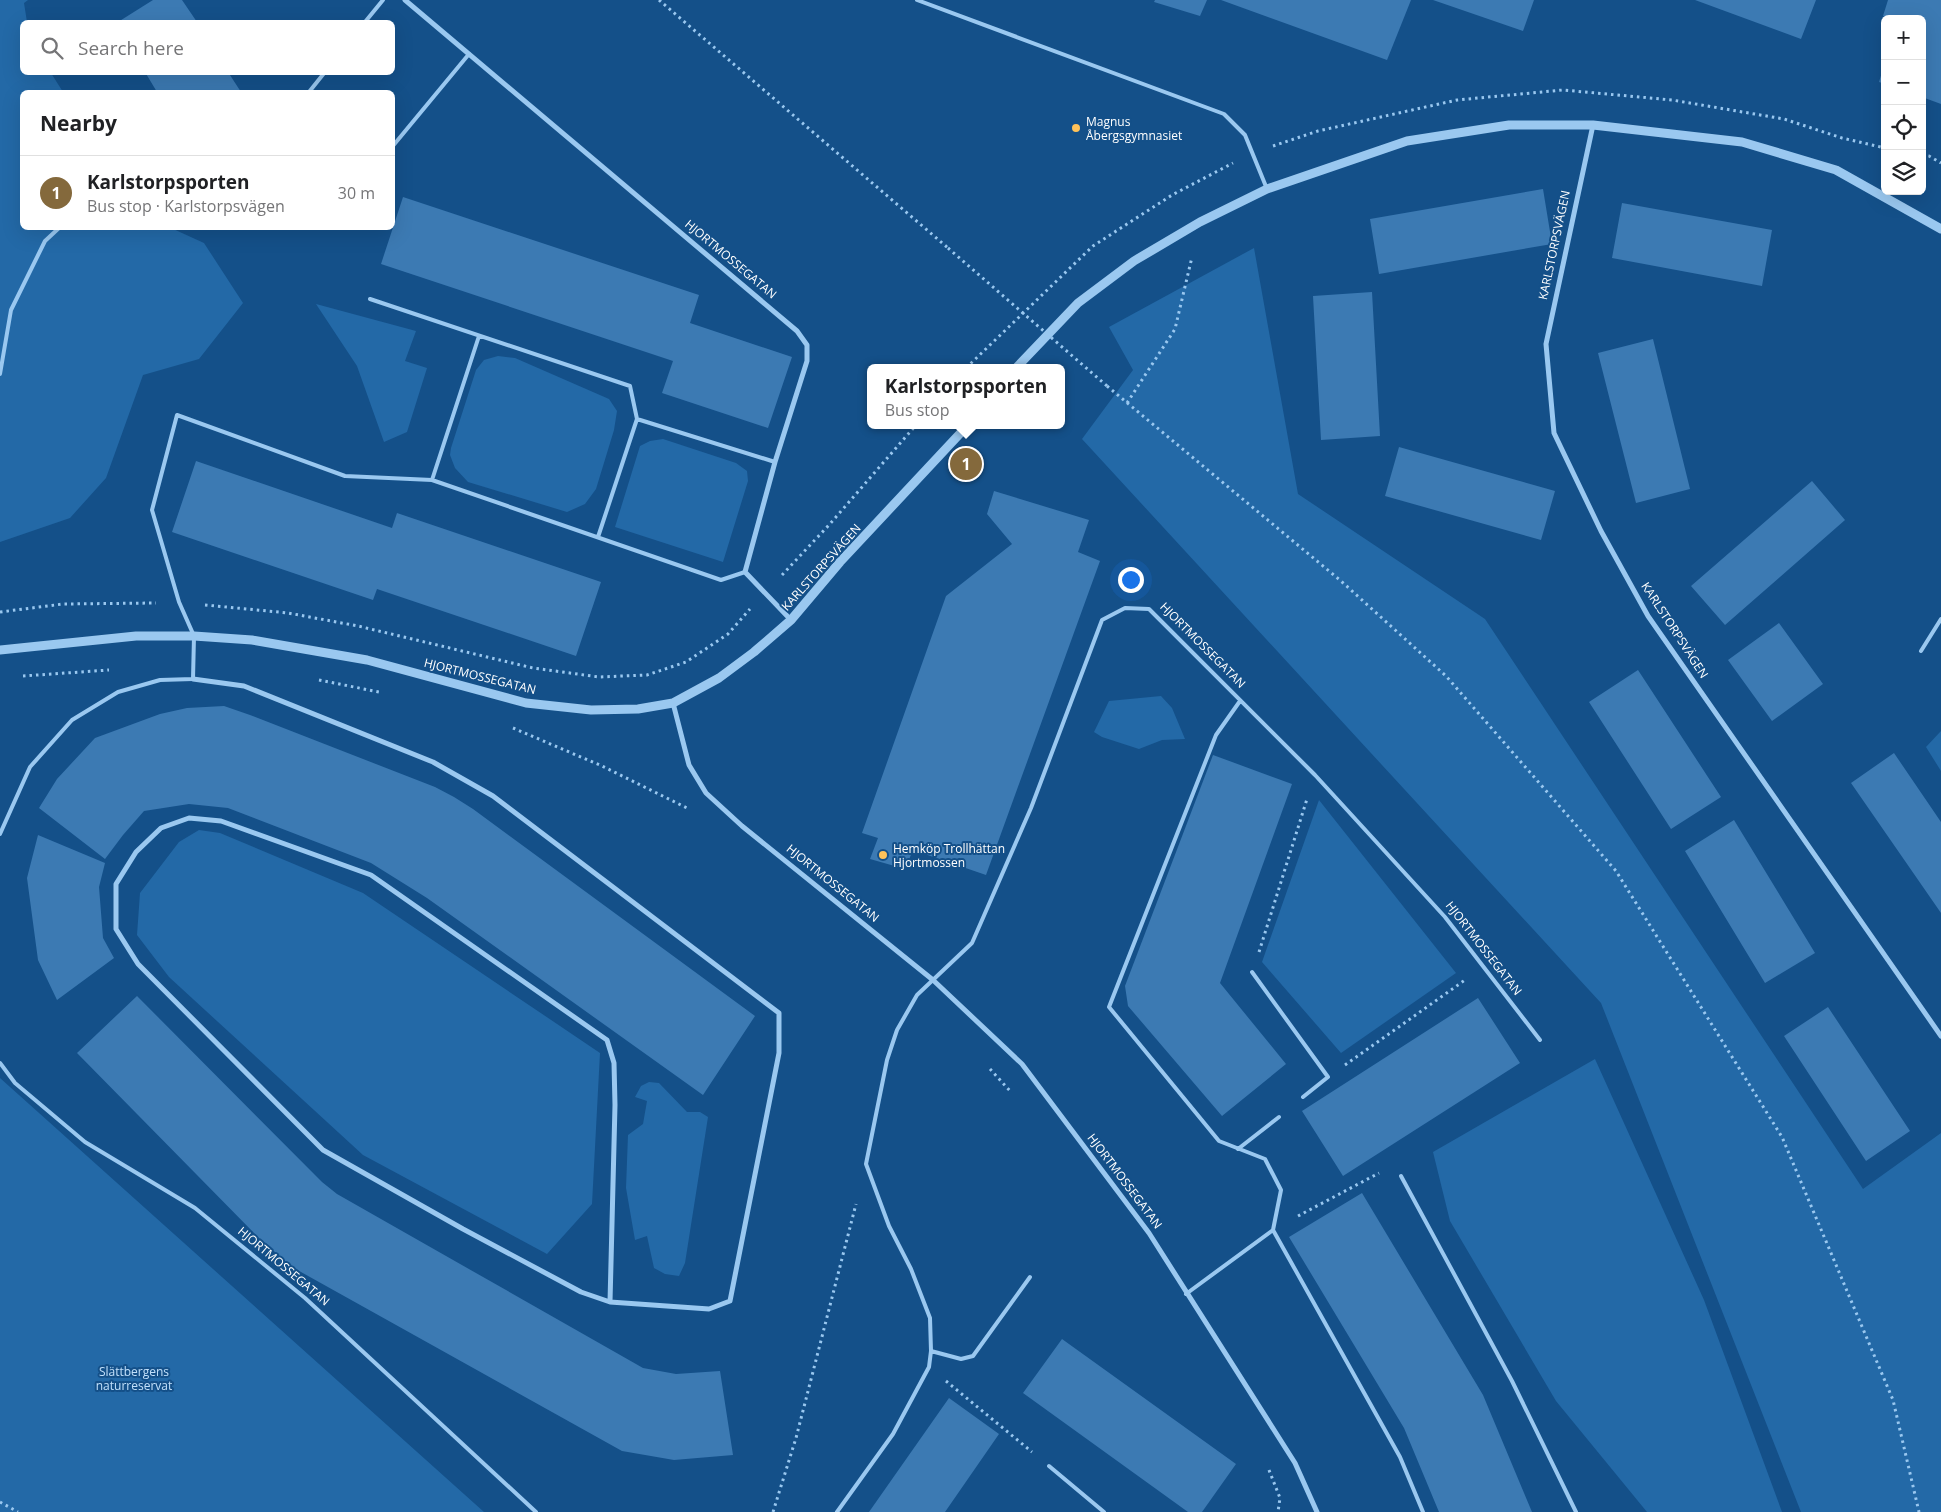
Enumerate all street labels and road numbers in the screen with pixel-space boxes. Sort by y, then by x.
street label: KARLSTORPSVÄGEN [1534,189,1574,301]
street label: HJORTMOSSEGATAN [682,216,780,302]
street label: KARLSTORPSVÄGEN [777,520,865,614]
street label: KARLSTORPSVÄGEN [1638,579,1712,681]
street label: HJORTMOSSEGATAN [1156,598,1250,692]
street label: HJORTMOSSEGATAN [422,654,538,698]
street label: HJORTMOSSEGATAN [783,840,883,926]
street label: HJORTMOSSEGATAN [1442,897,1526,999]
street label: HJORTMOSSEGATAN [1084,1130,1166,1232]
street label: HJORTMOSSEGATAN [235,1223,333,1309]

